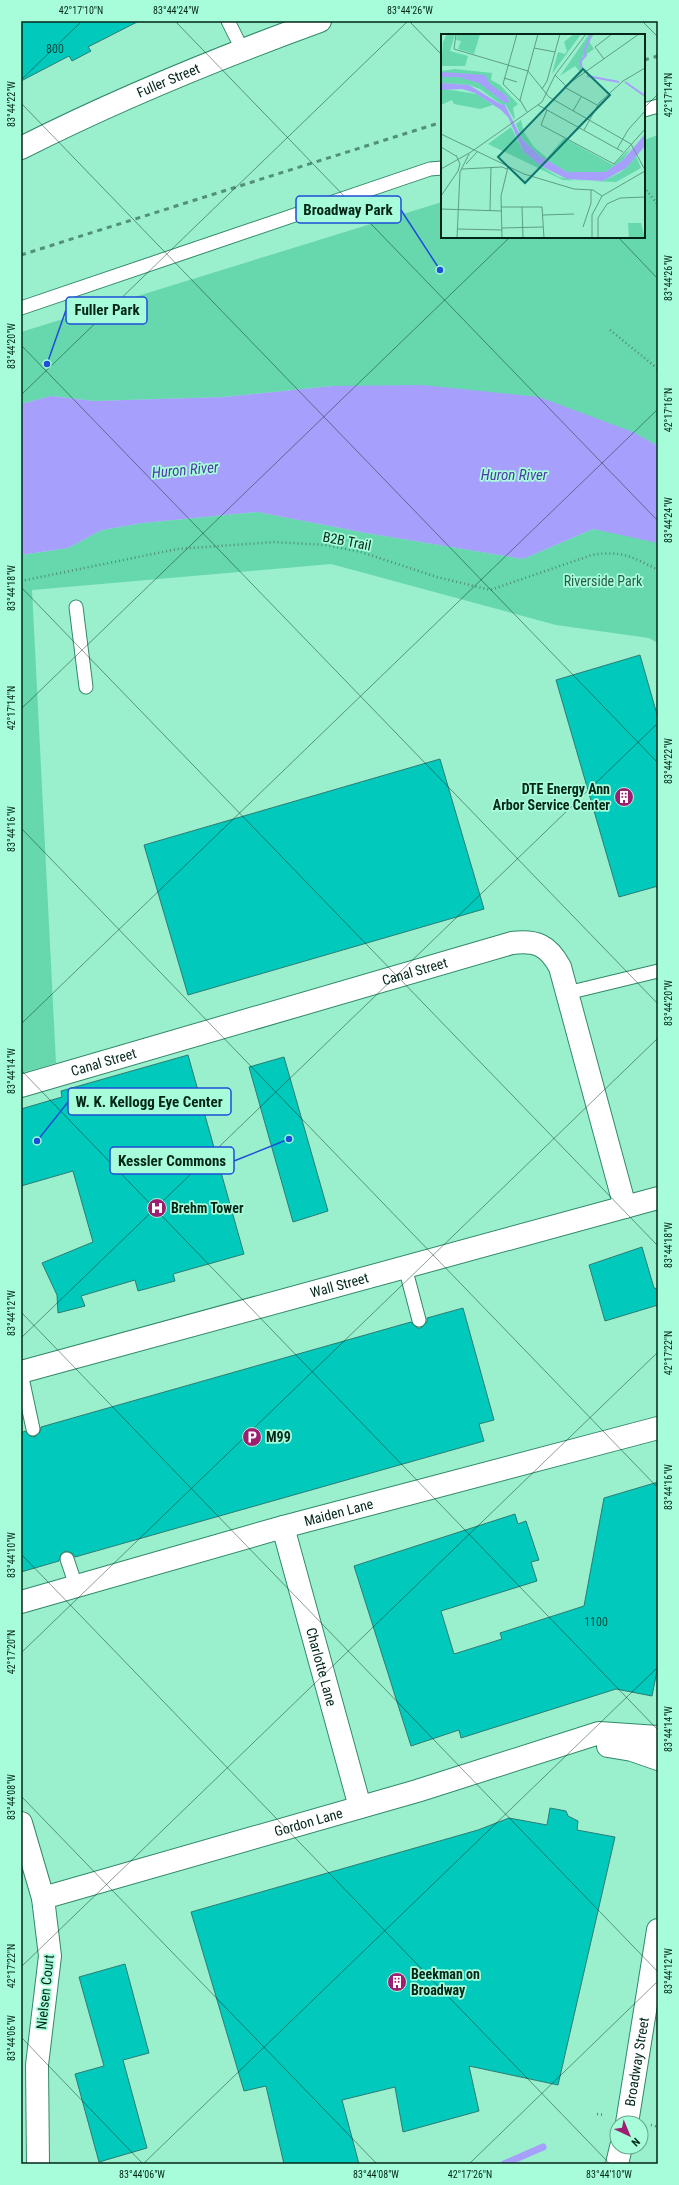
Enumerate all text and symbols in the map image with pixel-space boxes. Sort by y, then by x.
text: 42°17'10"N [59,5,103,16]
text: 83°44'24"W [153,5,199,16]
text: 83°44'26"W [387,5,433,16]
inset map [441,34,645,238]
house number: 800 [46,42,64,56]
street label: Fuller Street [134,60,202,101]
text: 42°17'14"N [663,73,674,117]
text: 83°44'22"W [6,81,17,127]
callout: Broadway Park [296,196,401,223]
text: Broadway Park [303,201,393,219]
text: 83°44'26"W [663,255,674,301]
callout: Fuller Park [66,297,147,324]
text: Fuller Park [74,301,140,319]
text: 83°44'20"W [6,323,17,369]
text: 42°17'16"N [663,388,674,432]
water label: Huron River [151,458,219,482]
water label: Huron River [481,466,548,484]
text: 83°44'24"W [663,497,674,543]
street label: B2B Trail [321,528,373,554]
text: 83°44'18"W [6,565,17,611]
park label: Riverside Park [564,573,643,589]
text: 42°17'14"N [6,686,17,730]
text: 83°44'22"W [663,738,674,784]
place label: DTE Energy Ann Arbor Service Center [493,781,610,813]
building icon: DTE Energy Ann Arbor Service Center [613,786,635,808]
text: 83°44'16"W [6,806,17,852]
street label: Canal Street [380,954,449,988]
text: 83°44'20"W [663,980,674,1026]
street label: Canal Street [69,1045,138,1079]
text: 83°44'14"W [6,1048,17,1094]
callout: W. K. Kellogg Eye Center [68,1088,231,1115]
text: W. K. Kellogg Eye Center [75,1093,223,1111]
callout: Kessler Commons [110,1147,234,1174]
text: Kessler Commons [118,1152,226,1170]
hospital icon: Brehm Tower [146,1197,168,1219]
place label: Brehm Tower [171,1200,244,1216]
text: 83°44'18"W [663,1222,674,1268]
street label: Wall Street [308,1269,370,1301]
text: 83°44'12"W [6,1290,17,1336]
text: 42°17'22"N [663,1331,674,1375]
parking icon: M99 [241,1426,263,1448]
place label: M99 [266,1429,291,1445]
text: 83°44'16"W [663,1464,674,1510]
street label: Maiden Lane [302,1495,375,1529]
text: 83°44'10"W [6,1532,17,1578]
house number: 1100 [584,1615,608,1629]
street label: Charlotte Lane [303,1626,340,1708]
text: 42°17'20"N [6,1630,17,1674]
text: 83°44'14"W [663,1706,674,1752]
text: 83°44'08"W [6,1774,17,1820]
street label: Gordon Lane [272,1805,345,1839]
text: 42°17'22"N [6,1944,17,1988]
text: 83°44'12"W [663,1948,674,1994]
street label: Nielsen Court [33,1954,57,2030]
place label: Beekman on Broadway [411,1966,480,1998]
building icon: Beekman on Broadway [386,1971,408,1993]
text: 83°44'06"W [6,2015,17,2061]
street label: Broadway Street [622,2016,652,2108]
north arrow [609,2115,649,2155]
text: N [628,2135,643,2149]
text: 83°44'06"W [119,2169,165,2180]
text: 83°44'08"W [353,2169,399,2180]
text: 42°17'26"N [448,2169,492,2180]
text: 83°44'10"W [586,2169,632,2180]

